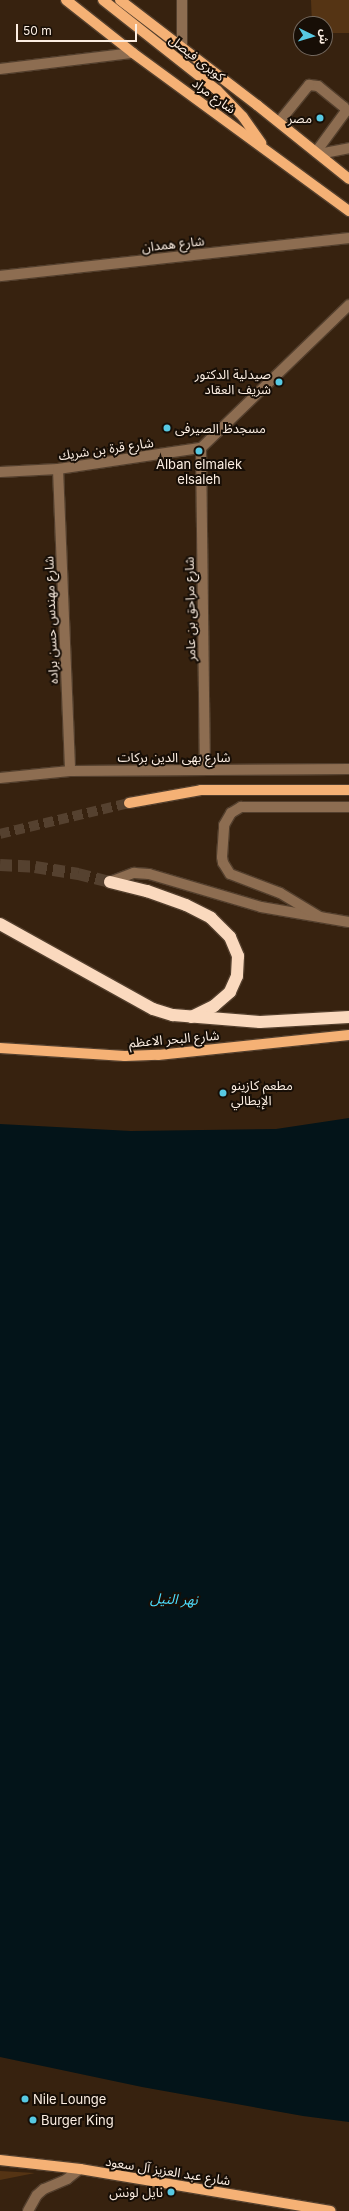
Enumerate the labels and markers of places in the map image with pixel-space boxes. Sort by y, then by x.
place label: مصر [288,110,312,126]
marker: مصر [315,113,325,123]
place label: صيدلية الدكتور شريف العقاد [195,367,271,398]
marker: صيدلية الدكتور شريف العقاد [274,377,284,387]
place label: مسجدظ الصيرفى [175,420,266,436]
marker: مسجدظ الصيرفى [162,423,172,433]
marker: Alban elmalek elsaleh [194,446,204,456]
place label: Alban elmalek elsaleh [156,457,242,488]
place label: مطعم كازينو الإيطالي [231,1078,293,1109]
marker: مطعم كازينو الإيطالي [218,1088,228,1098]
place label: Nile Lounge [33,2091,106,2107]
marker: Nile Lounge [20,2094,30,2104]
place label: Burger King [41,2112,114,2128]
marker: Burger King [28,2115,38,2125]
place label: نايل لونش [109,2184,163,2200]
marker: نايل لونش [166,2187,176,2197]

